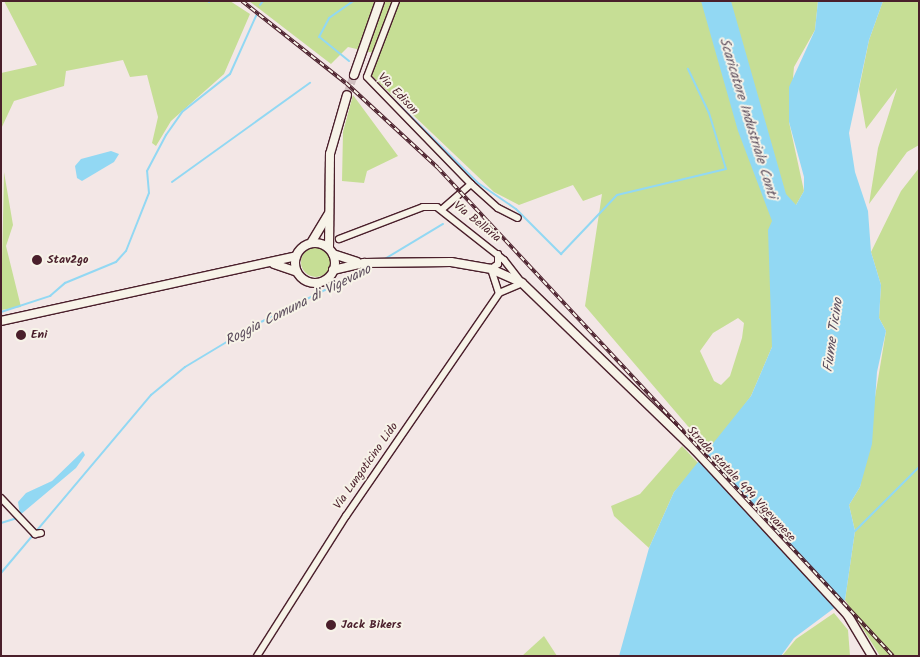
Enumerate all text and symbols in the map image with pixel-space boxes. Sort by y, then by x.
water label: Scaricatore Industriale Conti [716,36,780,200]
street label: Via Edison [375,70,421,118]
street label: Via Bellaria [450,199,504,245]
place label: Stav2go [47,253,88,267]
marker: Stav2go [31,254,43,266]
water label: Roggia Comuna di Vigevano [222,261,374,349]
water label: Fiume Ticino [819,297,847,373]
place label: Eni [31,328,47,342]
marker: Eni [15,329,27,341]
street label: Via Lungoticino Lido [331,420,401,512]
street label: Strada statale 494 Vigevanese [684,423,798,545]
place label: Jack Bikers [341,618,402,632]
marker: Jack Bikers [325,619,337,631]

